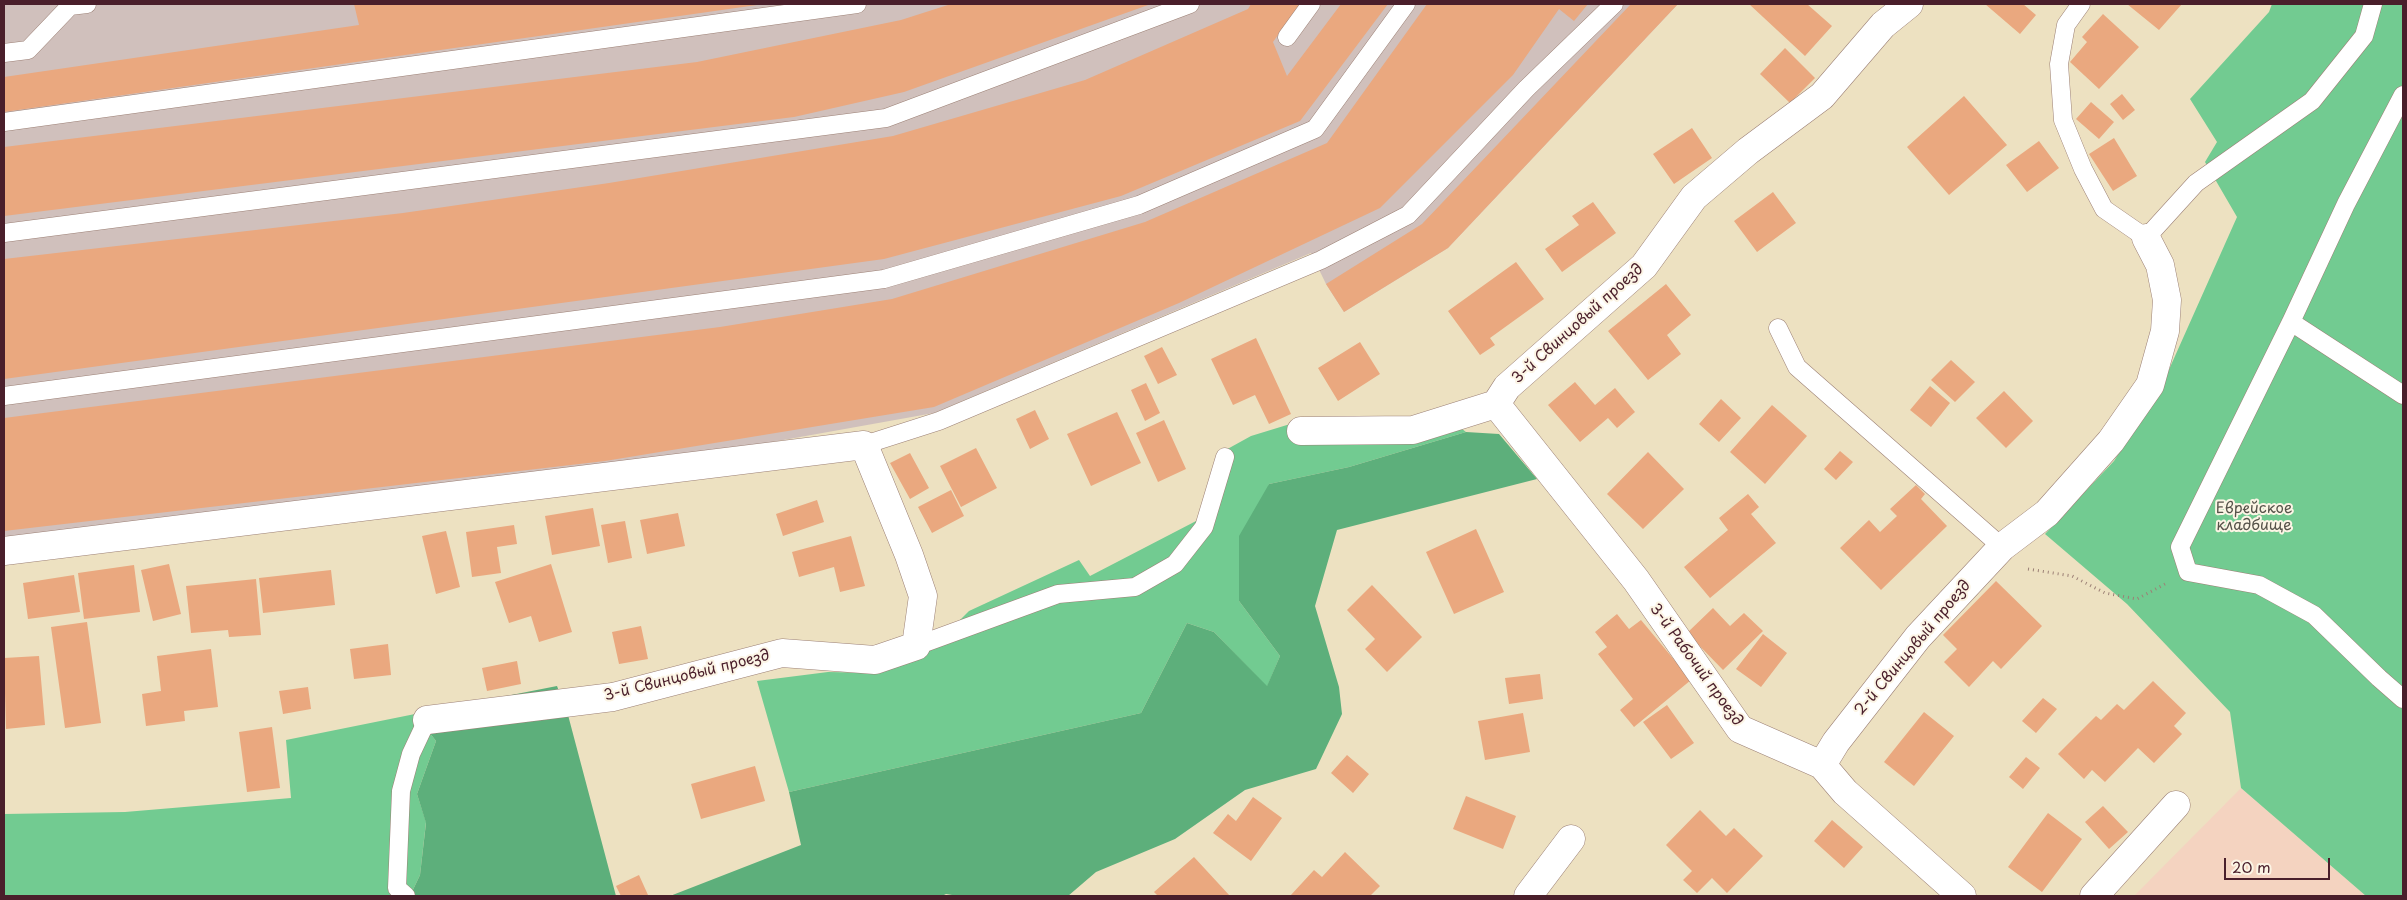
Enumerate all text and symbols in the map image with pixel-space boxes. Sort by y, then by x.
street label: 3-й Свинцовый проезд [1509,260,1647,388]
park label: Еврейское кладбище [2216,500,2292,535]
street label: 2-й Свинцовый проезд [1851,577,1975,719]
street label: 3-й Рабочий проезд [1646,600,1746,730]
street label: 3-й Свинцовый проезд [602,647,772,705]
scale bar [2227,848,2333,880]
text: 20 m [2232,855,2271,878]

